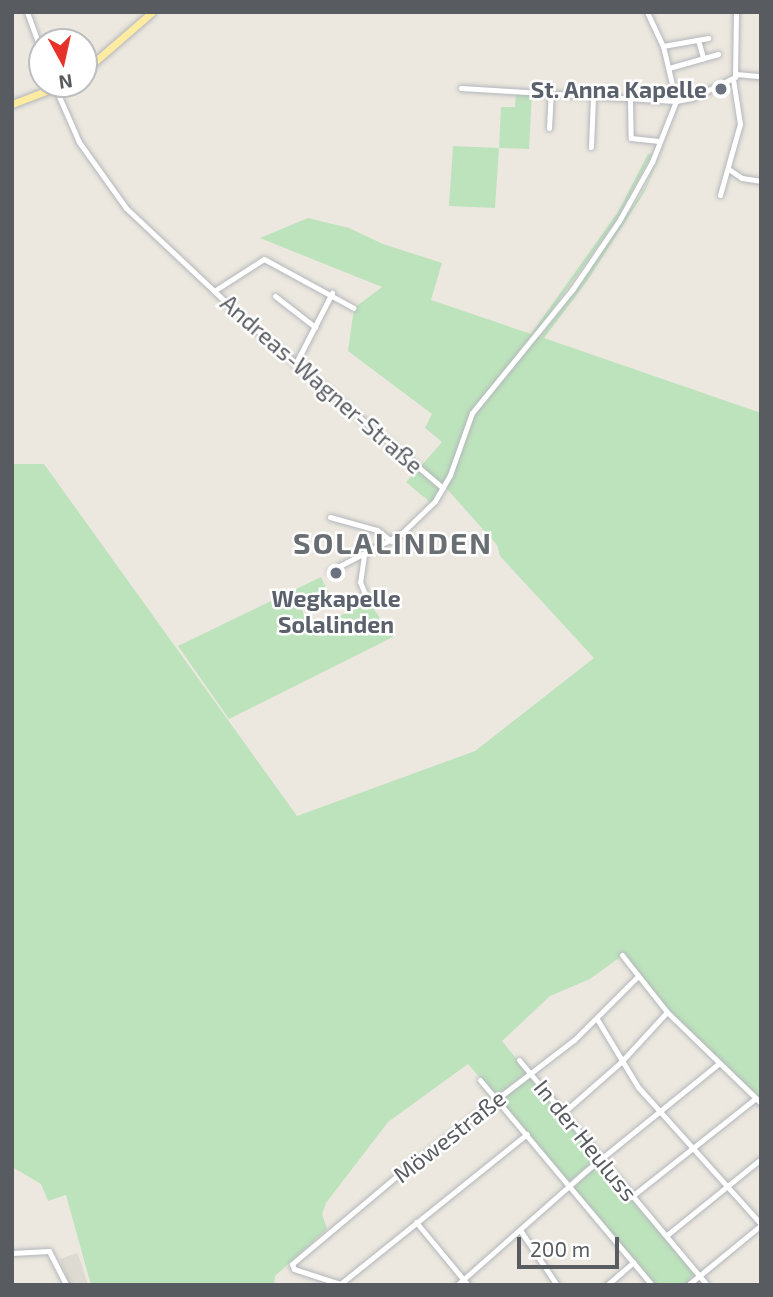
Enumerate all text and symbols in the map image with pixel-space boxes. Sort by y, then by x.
north arrow [28,28,98,98]
text: N [57,70,74,95]
place label: St. Anna Kapelle [530,75,707,103]
marker: St. Anna Kapelle [713,81,729,97]
street label: Andreas-Wagner-Straße [215,289,429,479]
district label: SOLALINDEN [294,524,492,560]
marker: Wegkapelle Solalinden [328,565,344,581]
place label: Wegkapelle Solalinden [271,584,401,638]
street label: In der Heuluss [529,1074,643,1206]
street label: Möwestraße [387,1084,511,1188]
scale bar [521,1224,622,1268]
text: 200 m [530,1236,590,1261]

